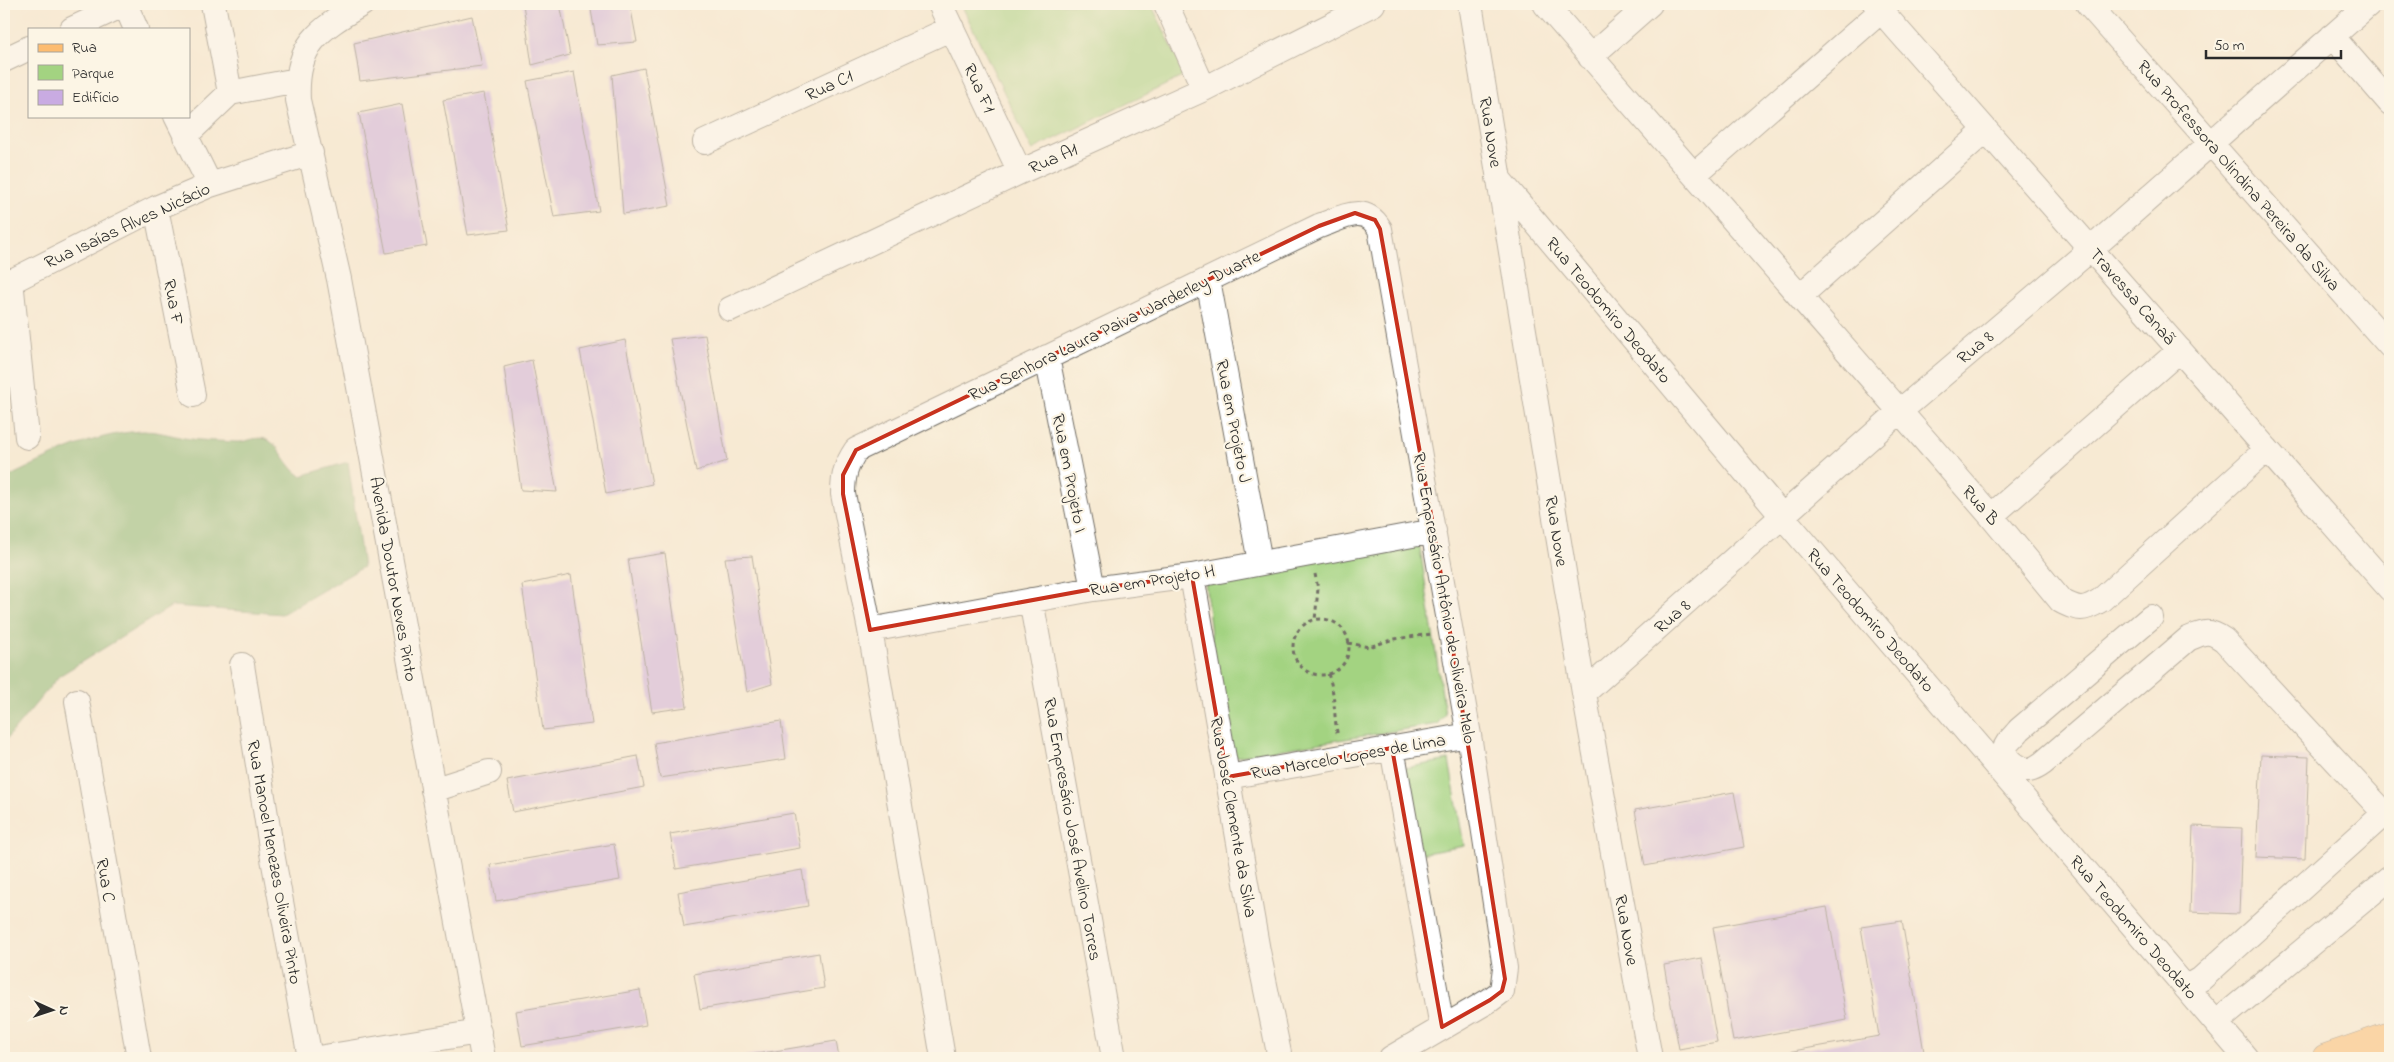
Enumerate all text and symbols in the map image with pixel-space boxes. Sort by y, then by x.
legend [28,28,190,118]
scale bar [2206,28,2342,60]
text: 50 m [2214,35,2245,57]
text: Rua [72,37,97,59]
street label: Rua Professora Olindina Pereira da Silva [2130,55,2345,298]
street label: Rua F1 [955,60,1001,118]
text: Parque [72,63,114,85]
street label: Rua C1 [802,64,858,109]
text: Edifício [72,87,119,109]
street label: Rua Nove [1471,95,1508,171]
street label: Rua A1 [1025,137,1083,182]
street label: Rua Isaías Alves Nicácio [41,177,215,277]
street label: Rua Teodomiro Deodato [1538,232,1677,390]
street label: Travessa Canaã [2082,243,2181,352]
street label: Rua Senhora Laura Paiva Warderley Duarte [964,244,1266,409]
street label: Rua F [155,277,189,328]
street label: Rua 8 [1952,325,2001,372]
street label: Rua em Projeto J [1207,357,1257,485]
street label: Rua em Projeto I [1044,412,1092,535]
street label: Rua Empresário Antônio de Oliveira Melo [1405,450,1482,746]
street label: Avenida Doutor Neves Pinto [361,475,423,684]
street label: Rua B [1954,480,2005,532]
street label: Rua Nove [1537,494,1574,570]
street label: Rua Teodomiro Deodato [1799,543,1940,699]
street label: Rua em Projeto H [1088,559,1217,605]
street label: Rua 8 [1649,594,1698,641]
street label: Rua Empresário José Avelino Torres [1035,696,1107,963]
street label: Rua José Clemente da Silva [1202,715,1263,920]
street label: Rua Marcelo Lopes de Lima [1249,728,1448,788]
street label: Rua Manoel Menezes Oliveira Pinto [239,738,307,987]
street label: Rua Teodomiro Deodato [2062,850,2203,1006]
street label: Rua C [87,856,121,905]
street label: Rua Nove [1606,893,1644,969]
north arrow [28,984,78,1034]
text: N [53,1005,74,1016]

